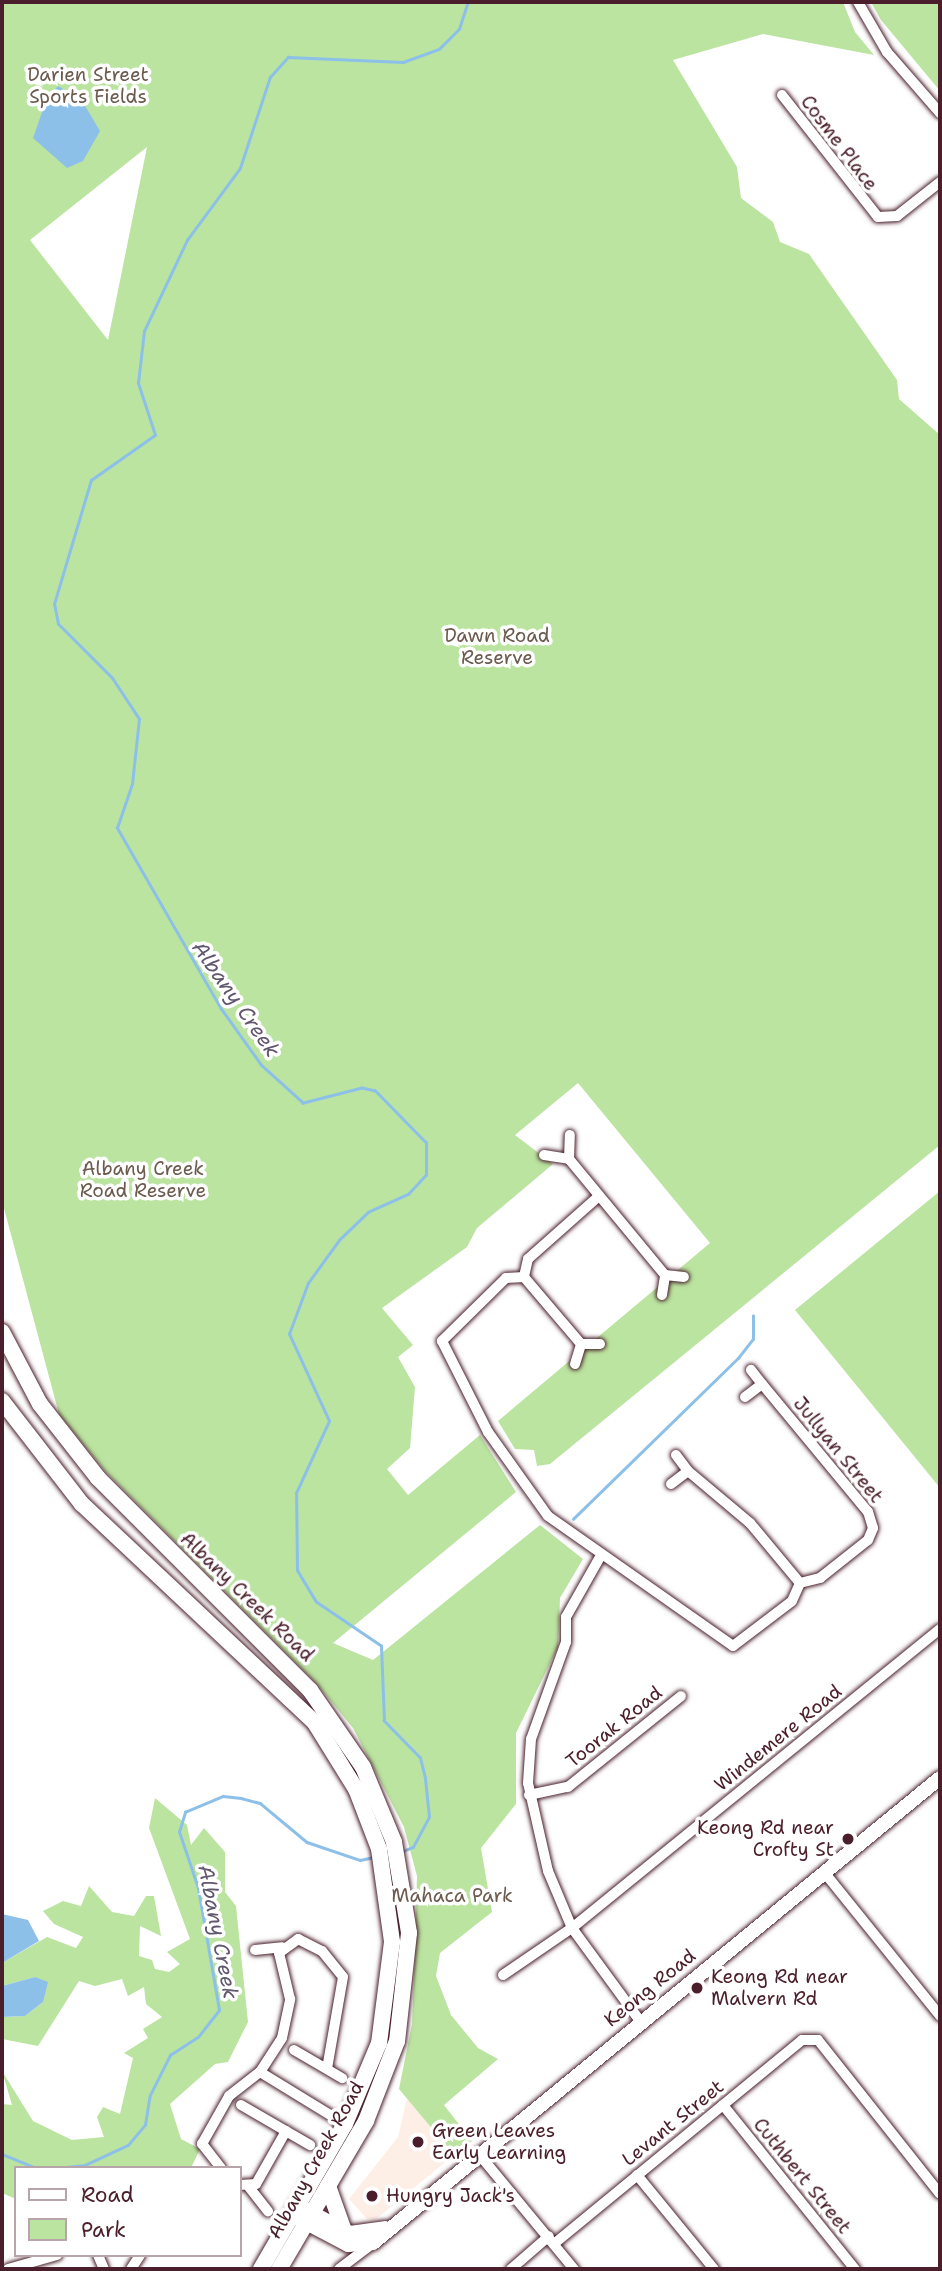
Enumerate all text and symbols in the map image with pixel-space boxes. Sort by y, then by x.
park label: Darien Street Sports Fields [27,64,149,108]
street label: Cosme Place [796,91,882,195]
park label: Dawn Road Reserve [444,625,550,669]
water label: Albany Creek [187,936,285,1062]
park label: Albany Creek Road Reserve [80,1158,206,1202]
street label: Jullyan Street [788,1392,888,1508]
street label: Albany Creek Road [176,1527,318,1667]
street label: Windemere Road [710,1680,846,1796]
street label: Toorak Road [561,1681,667,1773]
place label: Keong Rd near Crofty St [697,1817,834,1861]
marker: Keong Rd near Crofty St [840,1831,856,1847]
water label: Albany Creek [193,1863,243,2001]
park label: Mahaca Park [391,1885,513,1907]
street label: Keong Road [600,1944,700,2032]
place label: Keong Rd near Malvern Rd [711,1966,848,2010]
marker: Keong Rd near Malvern Rd [689,1980,705,1996]
street label: Levant Street [618,2075,728,2171]
street label: Albany Creek Road [263,2077,369,2243]
street label: Cuthbert Street [748,2114,856,2238]
place label: Green Leaves Early Learning [432,2120,566,2164]
marker: Green Leaves Early Learning [410,2134,426,2150]
legend [14,2166,242,2257]
text: Road [81,2181,134,2209]
place label: Hungry Jack's [386,2185,515,2207]
marker: Hungry Jack's [364,2188,380,2204]
text: Park [81,2216,126,2244]

